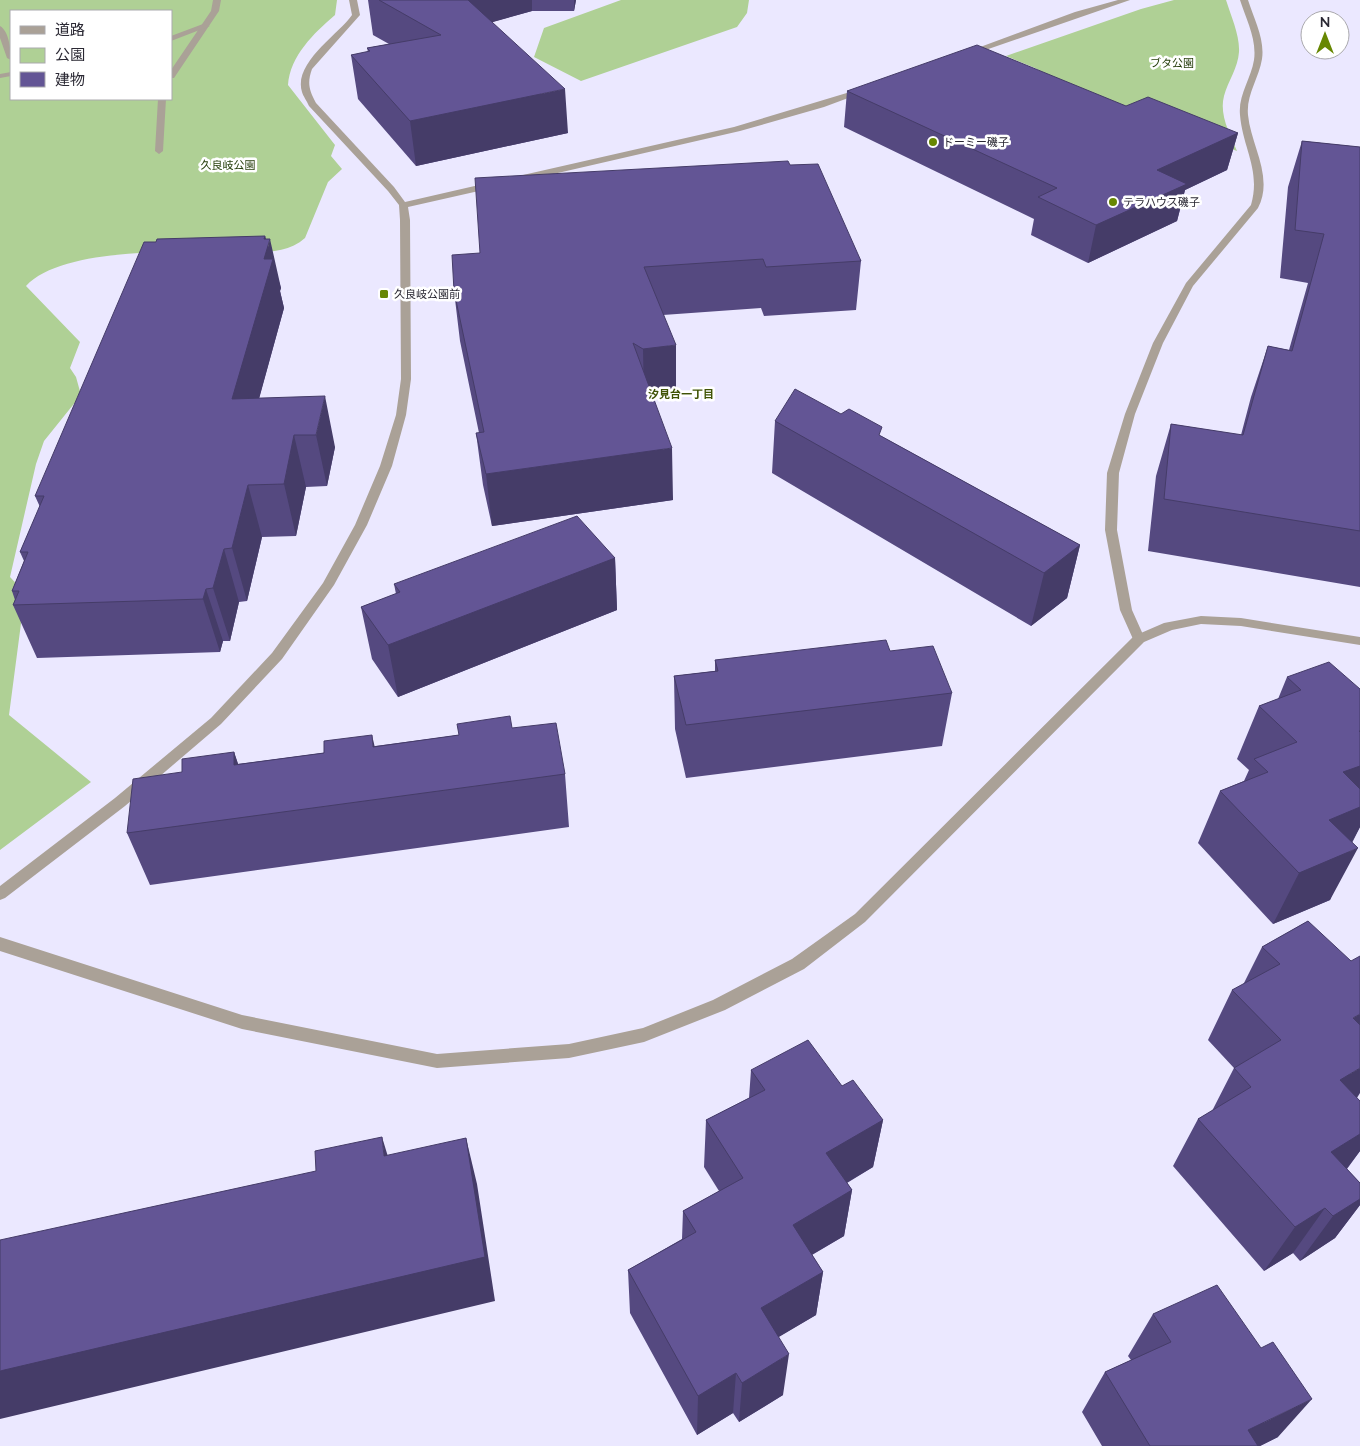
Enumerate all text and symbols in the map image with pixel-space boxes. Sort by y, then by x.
legend [10,10,172,100]
north arrow [1300,10,1350,60]
text: N [1320,13,1330,31]
text: 道路 [55,20,85,39]
text: 公園 [55,45,85,64]
park label: ブタ公園 [1150,56,1194,70]
text: 建物 [55,70,85,89]
place label: ドーミー磯子 [943,135,1009,149]
marker: ドーミー磯子 [927,136,939,148]
park label: 久良岐公園 [201,158,256,172]
place label: テラハウス磯子 [1123,195,1200,209]
marker: テラハウス磯子 [1107,196,1119,208]
place label: 久良岐公園前 [394,287,460,301]
marker: 久良岐公園前 [378,288,390,300]
district label: 汐見台一丁目 [648,387,714,401]

